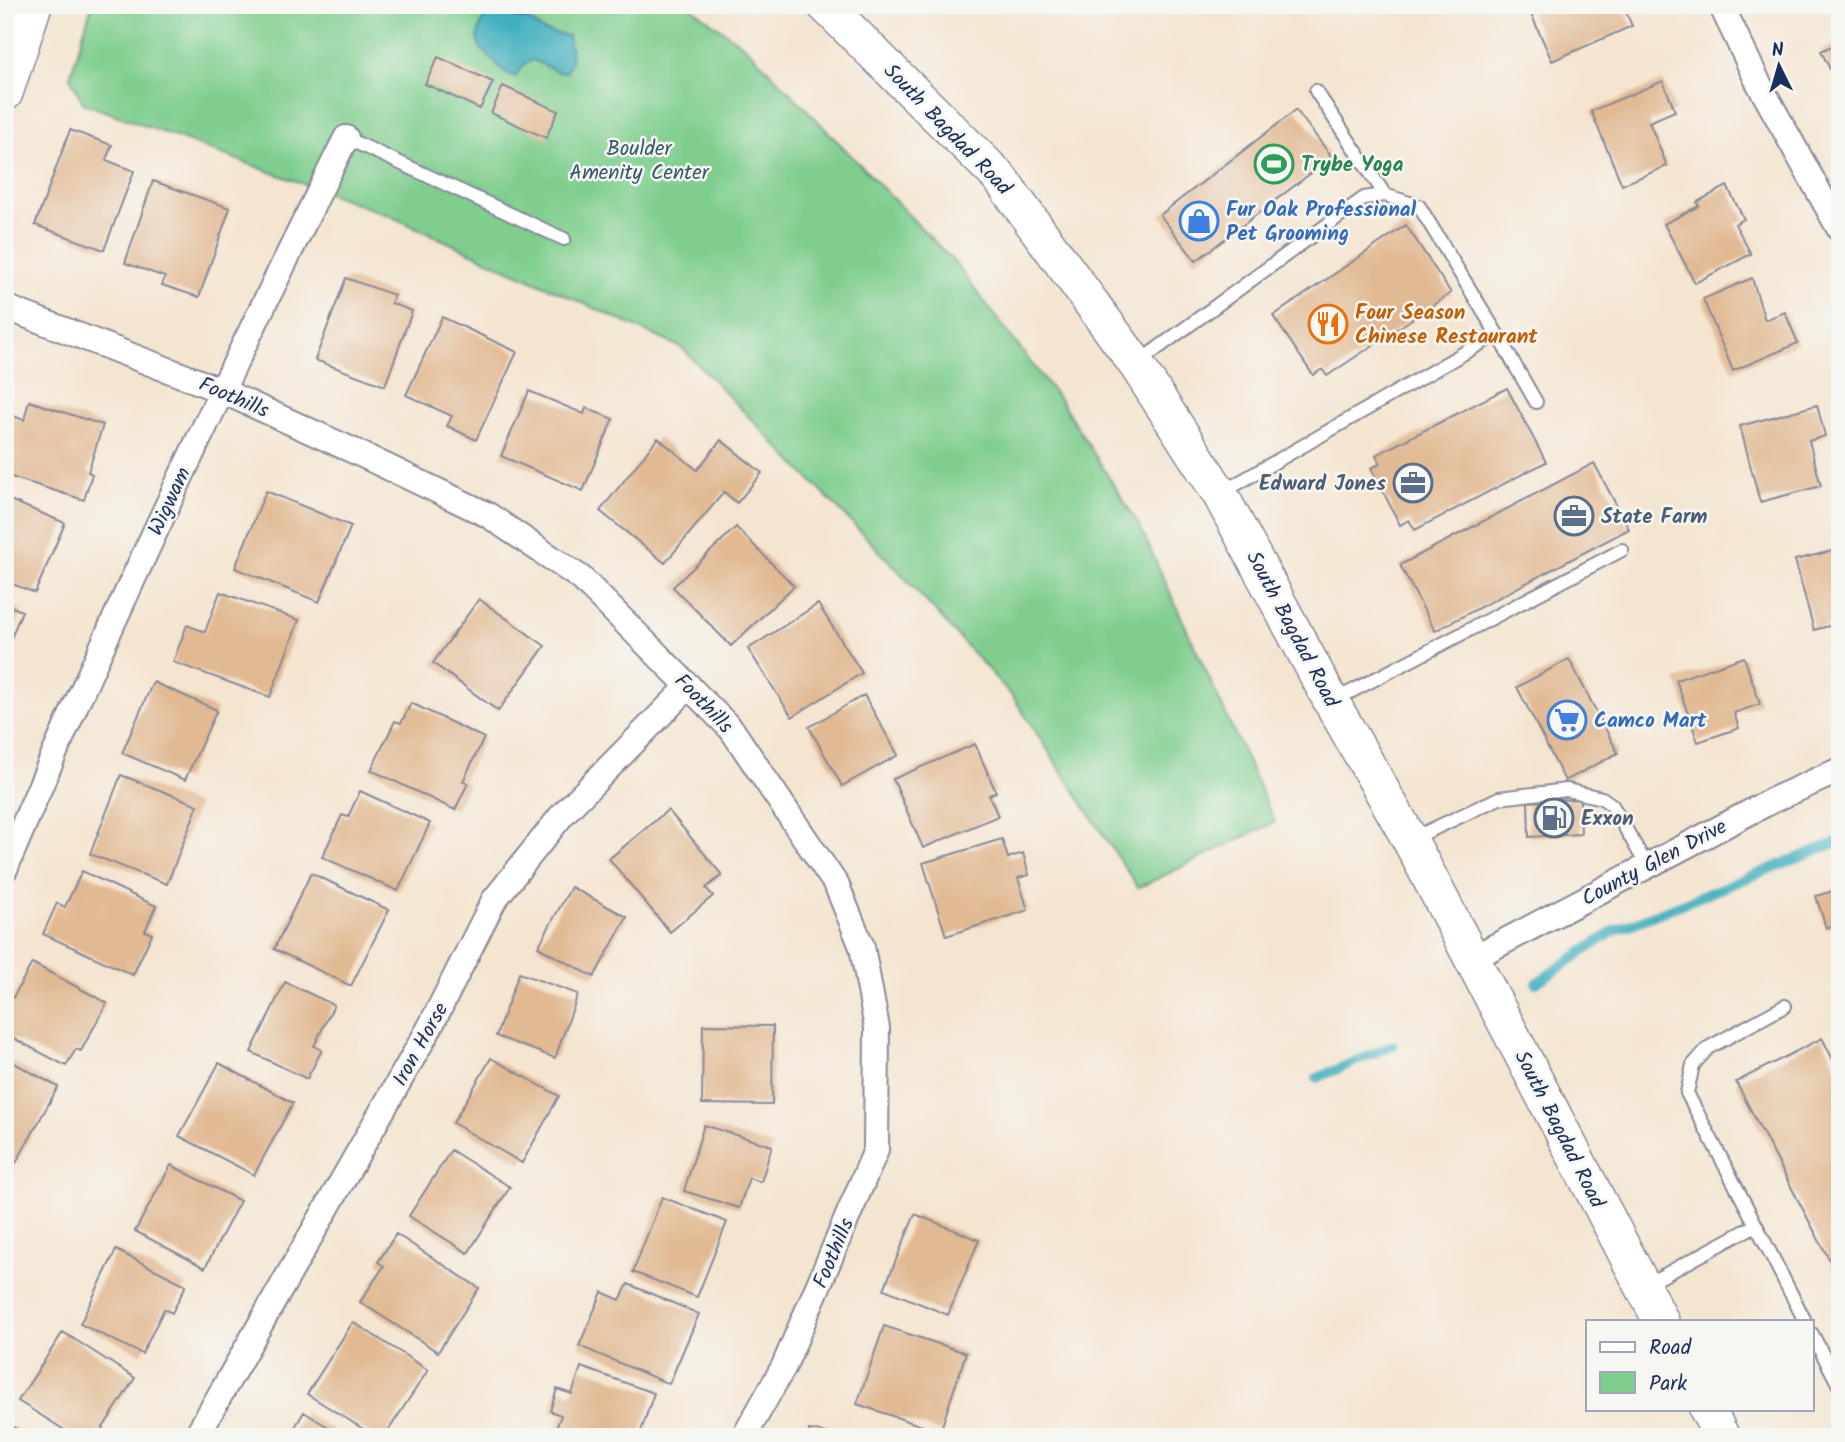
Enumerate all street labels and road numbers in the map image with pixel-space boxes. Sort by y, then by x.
street label: South Bagdad Road [875,56,1019,204]
street label: Foothills [193,369,274,428]
street label: Wigwam [140,462,201,541]
street label: South Bagdad Road [1236,546,1347,714]
street label: Foothills [665,666,740,742]
street label: County Glen Drive [1576,811,1734,916]
street label: Iron Horse [385,996,458,1093]
street label: South Bagdad Road [1505,1045,1613,1215]
street label: Foothills [805,1213,864,1294]

